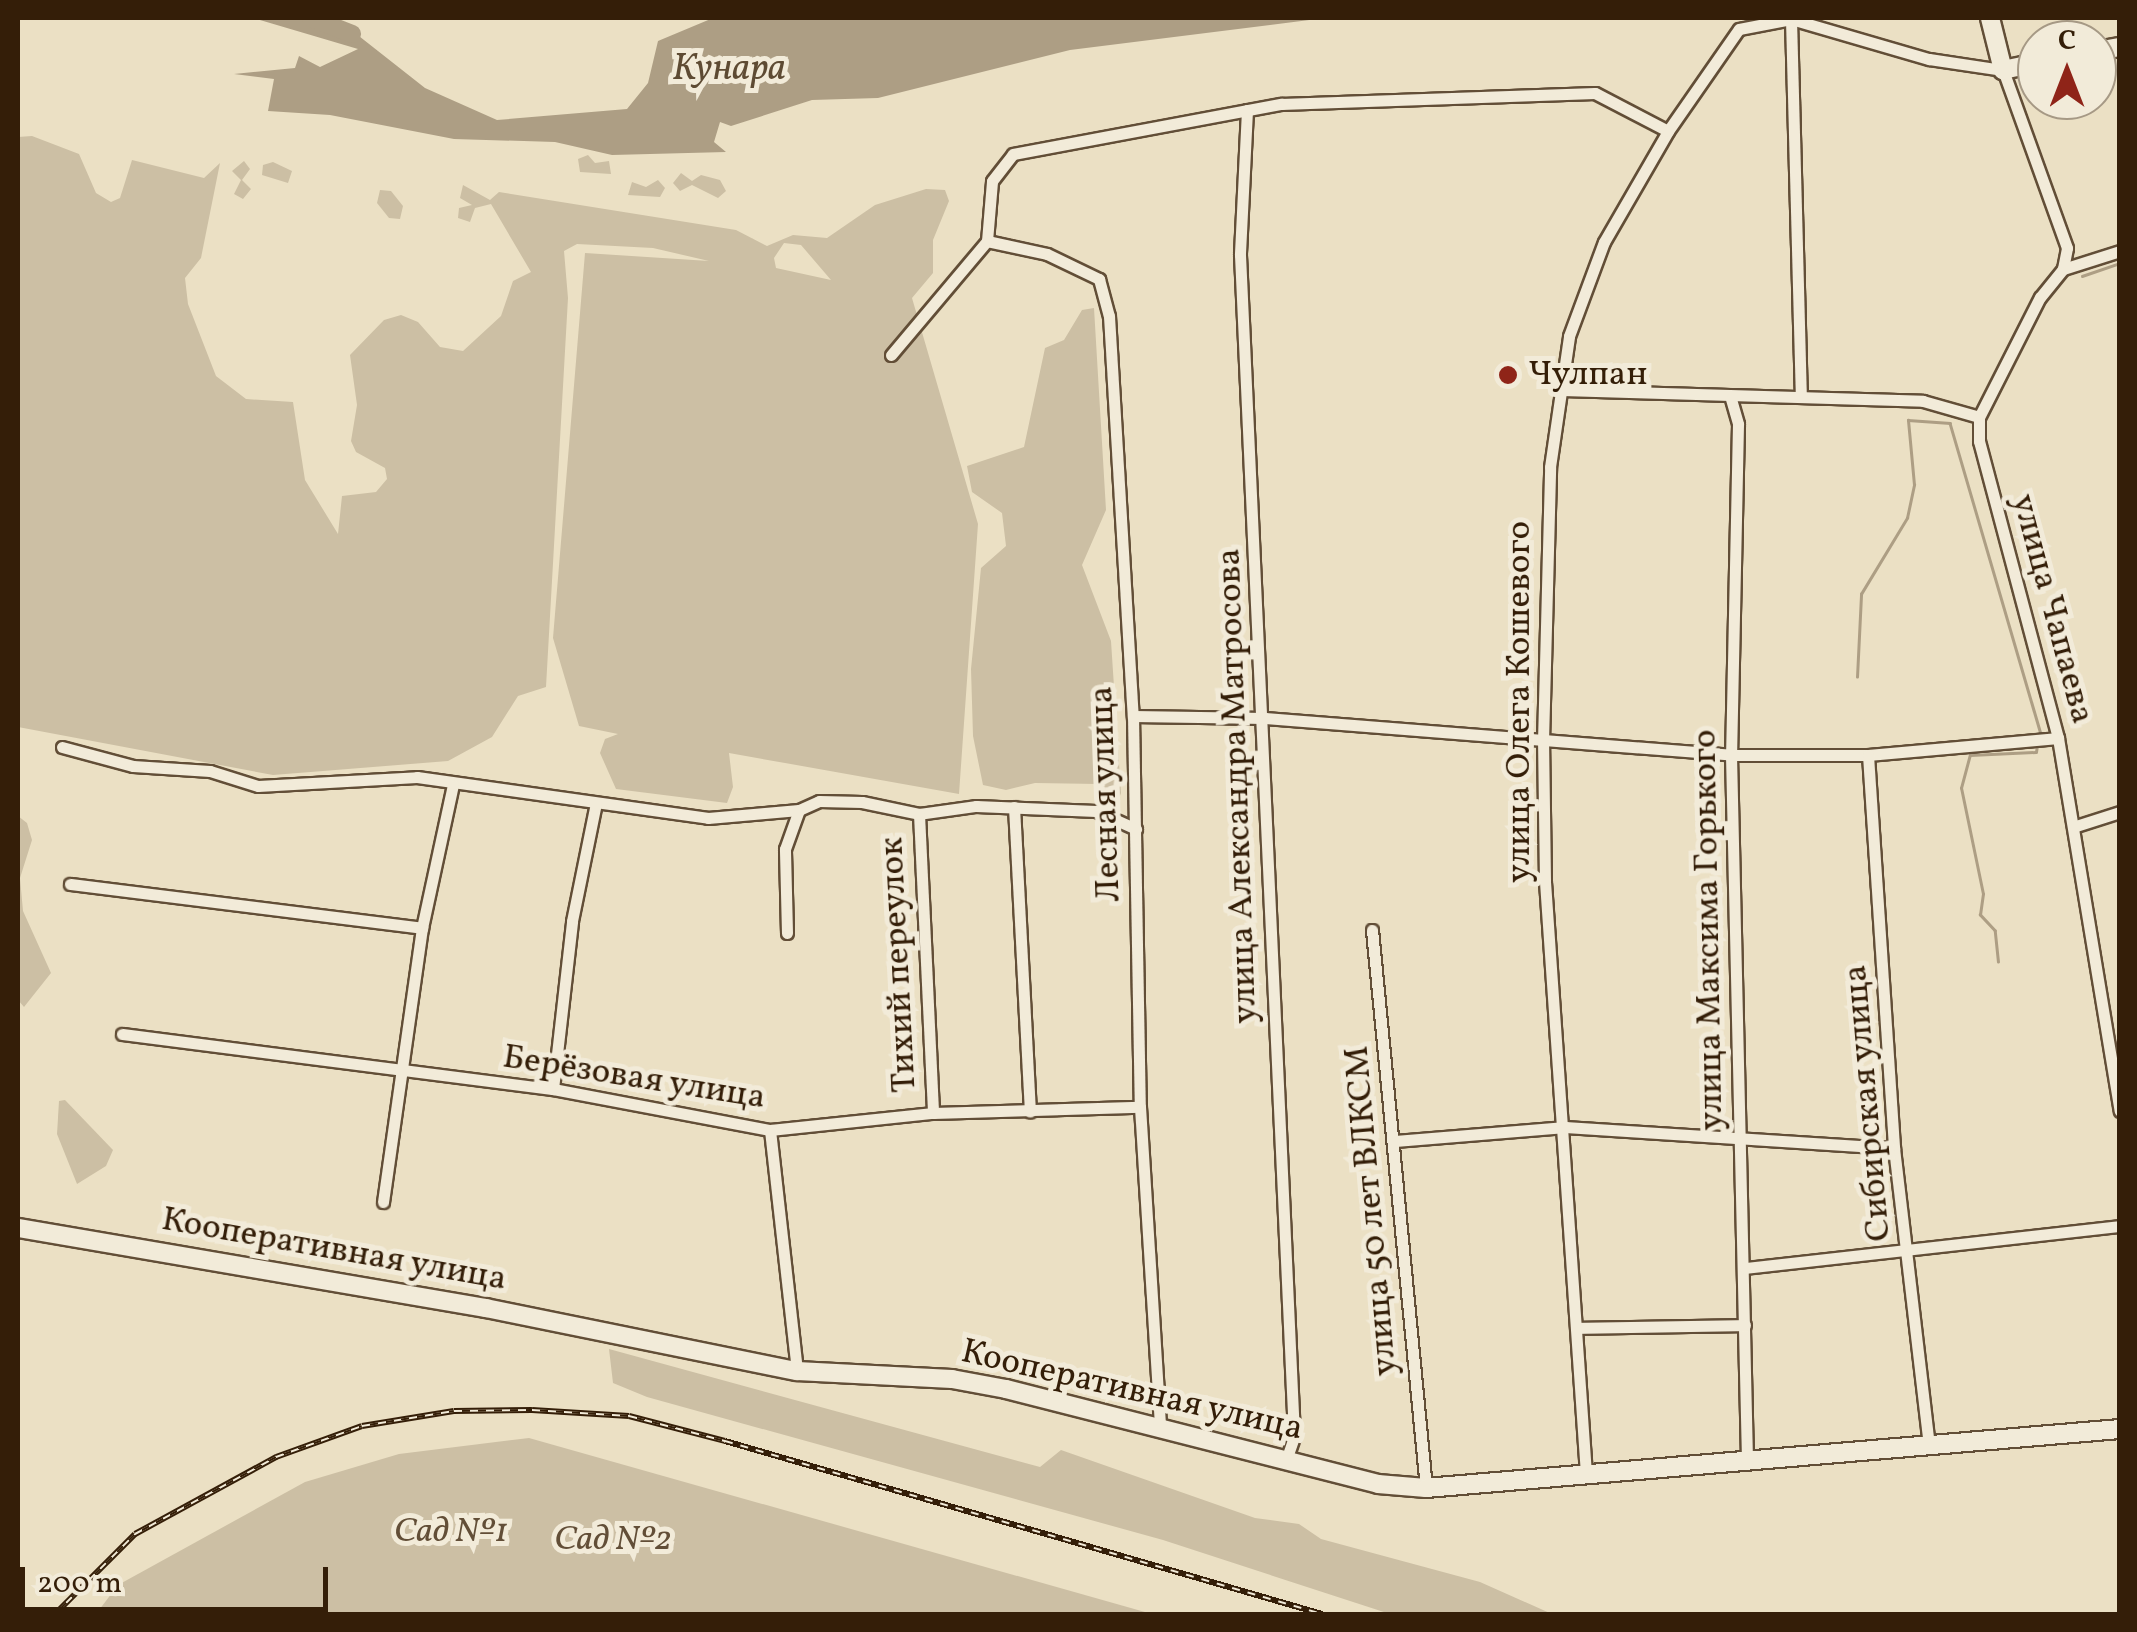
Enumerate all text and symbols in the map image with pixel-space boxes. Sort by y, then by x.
north arrow [2017,20,2117,120]
text: С [2058,22,2076,61]
water label: Кунара [672,47,786,93]
place label: Чулпан [1528,354,1648,396]
marker: Чулпан [1497,364,1519,386]
street label: улица Чапаева [2001,490,2103,728]
street label: улица Олега Кошевого [1499,521,1541,883]
street label: улица Александра Матросова [1209,548,1267,1024]
street label: Лесная улица [1081,685,1131,903]
street label: улица Максима Горького [1685,729,1733,1131]
street label: Тихий переулок [871,836,927,1094]
street label: Сибирская улица [1835,962,1901,1244]
street label: Берёзовая улица [499,1036,769,1120]
street label: улица 50 лет ВЛКСМ [1337,1044,1407,1378]
street label: Кооперативная улица [158,1199,510,1301]
street label: Кооперативная улица [957,1331,1307,1451]
park label: Сад №1 [394,1511,508,1553]
park label: Сад №2 [554,1519,672,1561]
scale bar [25,1547,332,1609]
text: 200 m [37,1563,122,1605]

